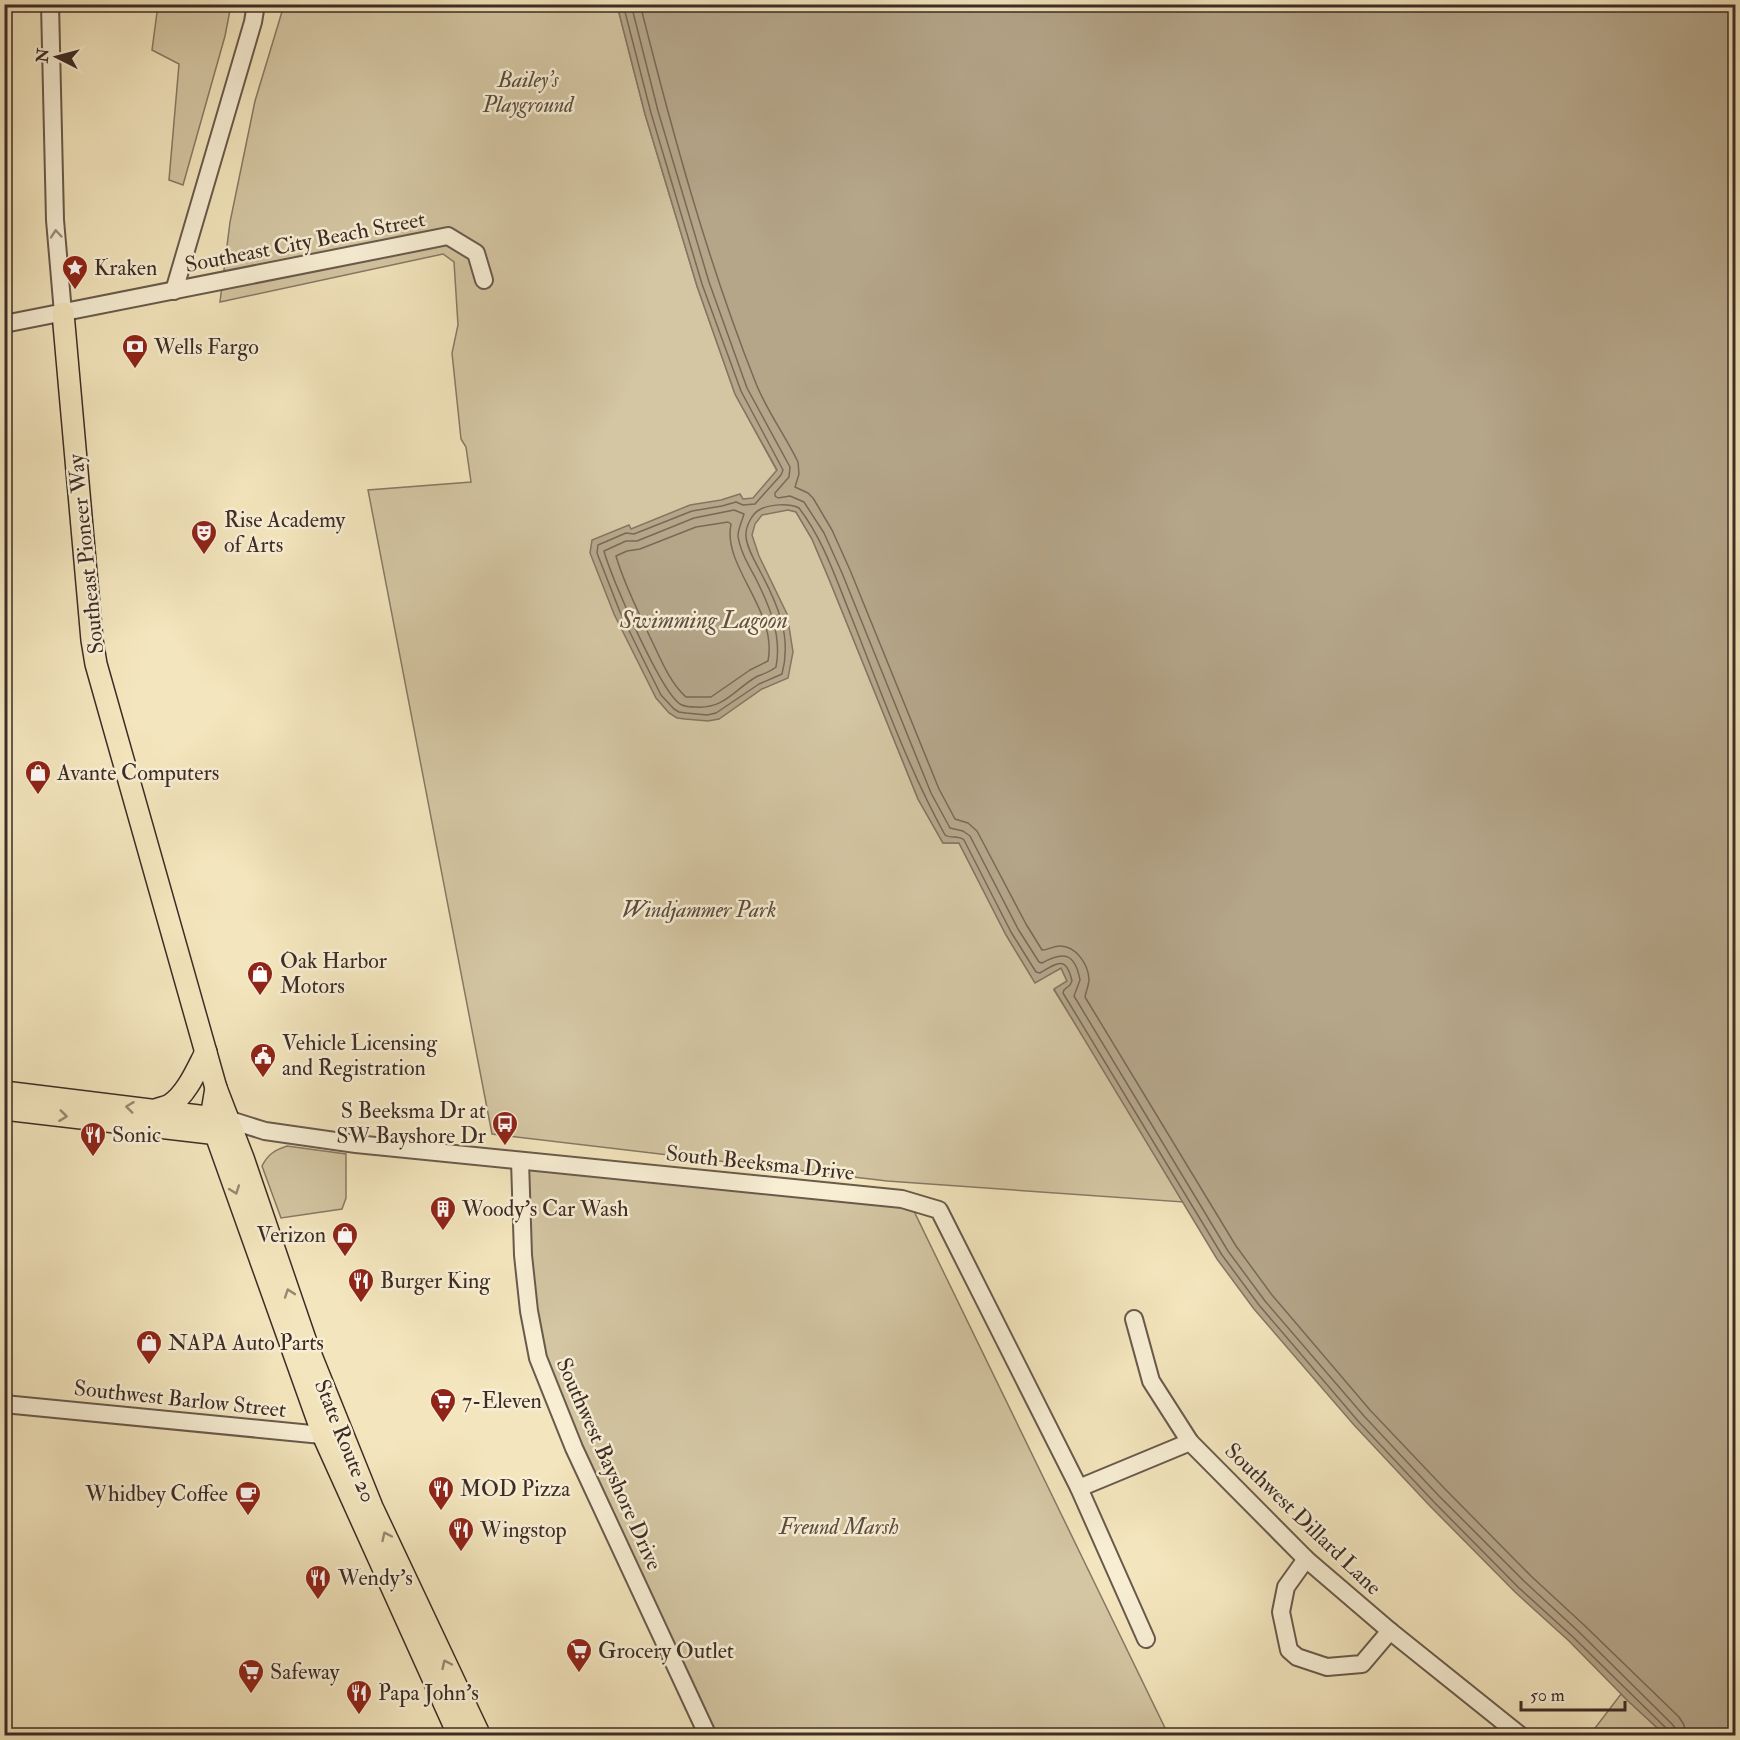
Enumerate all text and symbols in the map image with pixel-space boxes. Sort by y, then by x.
north arrow [27,27,87,87]
text: N [32,47,54,65]
park label: Bailey's Playground [481,66,575,119]
street label: Southeast City Beach Street [182,205,428,279]
one-way arrow [50,229,63,238]
place icon: Kraken [60,253,90,291]
place label: Kraken [94,254,157,282]
bank icon: Wells Fargo [120,332,150,370]
place label: Wells Fargo [153,333,259,361]
street label: Southeast Pioneer Way [62,452,110,655]
place label: Rise Academy of Arts [224,506,346,559]
theatre icon: Rise Academy of Arts [189,518,219,556]
water label: Swimming Lagoon [619,605,788,636]
shop icon: Avante Computers [23,758,53,796]
place label: Avante Computers [56,759,219,788]
park label: Windjammer Park [622,896,776,924]
place label: Oak Harbor Motors [280,947,388,1000]
shop icon: Oak Harbor Motors [245,959,275,997]
place label: Vehicle Licensing and Registration [282,1029,438,1082]
public building icon: Vehicle Licensing and Registration [248,1041,278,1079]
place label: S Beeksma Dr at SW Bayshore Dr [336,1097,487,1150]
one-way arrow [125,1101,135,1113]
one-way arrow [58,1109,67,1122]
bus stop icon: S Beeksma Dr at SW Bayshore Dr [490,1109,520,1147]
restaurant icon: Sonic [78,1120,108,1158]
place label: Sonic [112,1121,161,1149]
street label: South Beeksma Drive [664,1139,856,1187]
one-way arrow [228,1184,241,1195]
building icon: Woody's Car Wash [428,1194,458,1232]
place label: Woody's Car Wash [461,1195,629,1223]
shop icon: Verizon [330,1220,360,1258]
place label: Verizon [256,1221,326,1249]
restaurant icon: Burger King [346,1266,376,1304]
place label: Burger King [380,1267,491,1295]
one-way arrow [284,1288,296,1299]
shop icon: NAPA Auto Parts [134,1328,164,1366]
place label: NAPA Auto Parts [168,1329,324,1357]
street label: Southwest Bayshore Drive [550,1354,668,1574]
street label: Southwest Barlow Street [73,1374,287,1424]
street label: State Route 20 [308,1375,382,1507]
supermarket icon: 7-Eleven [428,1386,458,1424]
place label: 7-Eleven [462,1387,542,1415]
street label: Southwest Dillard Lane [1219,1437,1387,1601]
restaurant icon: MOD Pizza [426,1474,456,1512]
place label: MOD Pizza [460,1475,571,1503]
cafe icon: Whidbey Coffee [233,1479,263,1517]
place label: Whidbey Coffee [84,1480,228,1508]
park label: Freund Marsh [778,1513,899,1541]
restaurant icon: Wingstop [446,1515,476,1553]
place label: Wingstop [479,1516,567,1545]
one-way arrow [381,1532,393,1543]
restaurant icon: Wendy's [303,1563,333,1601]
place label: Wendy's [337,1564,413,1592]
supermarket icon: Grocery Outlet [564,1636,594,1674]
place label: Grocery Outlet [598,1637,734,1665]
supermarket icon: Safeway [236,1657,266,1695]
place label: Safeway [270,1658,340,1686]
one-way arrow [442,1659,454,1670]
scale bar [1521,1674,1624,1712]
restaurant icon: Papa John's [344,1678,374,1716]
place label: Papa John's [378,1679,479,1708]
text: 50 m [1530,1684,1565,1707]

